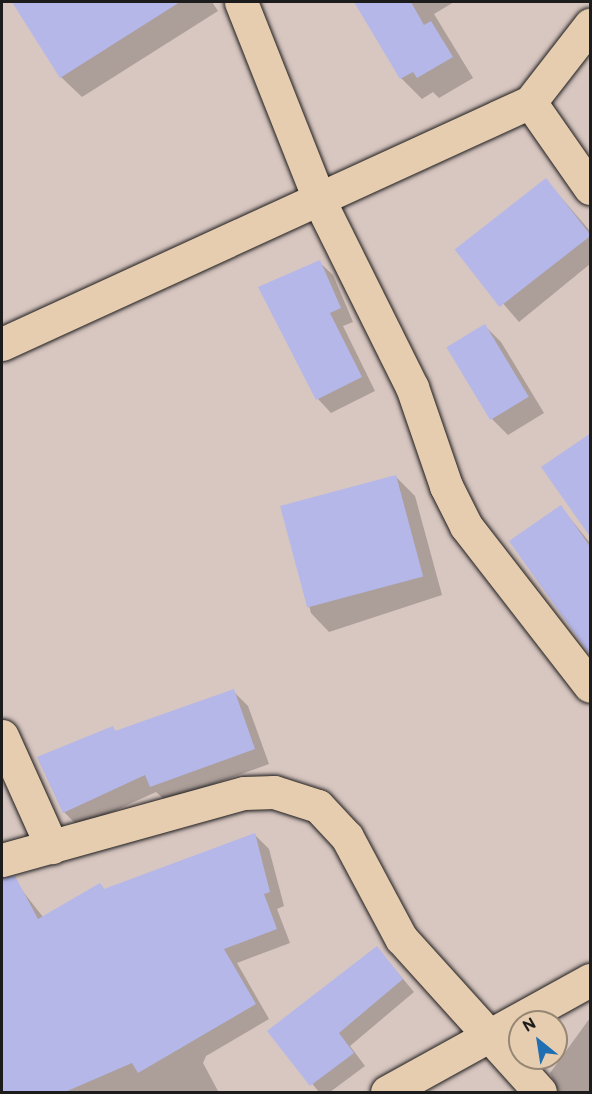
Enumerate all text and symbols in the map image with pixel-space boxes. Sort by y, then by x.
north arrow [508,1010,568,1070]
text: N [520,1014,540,1037]

